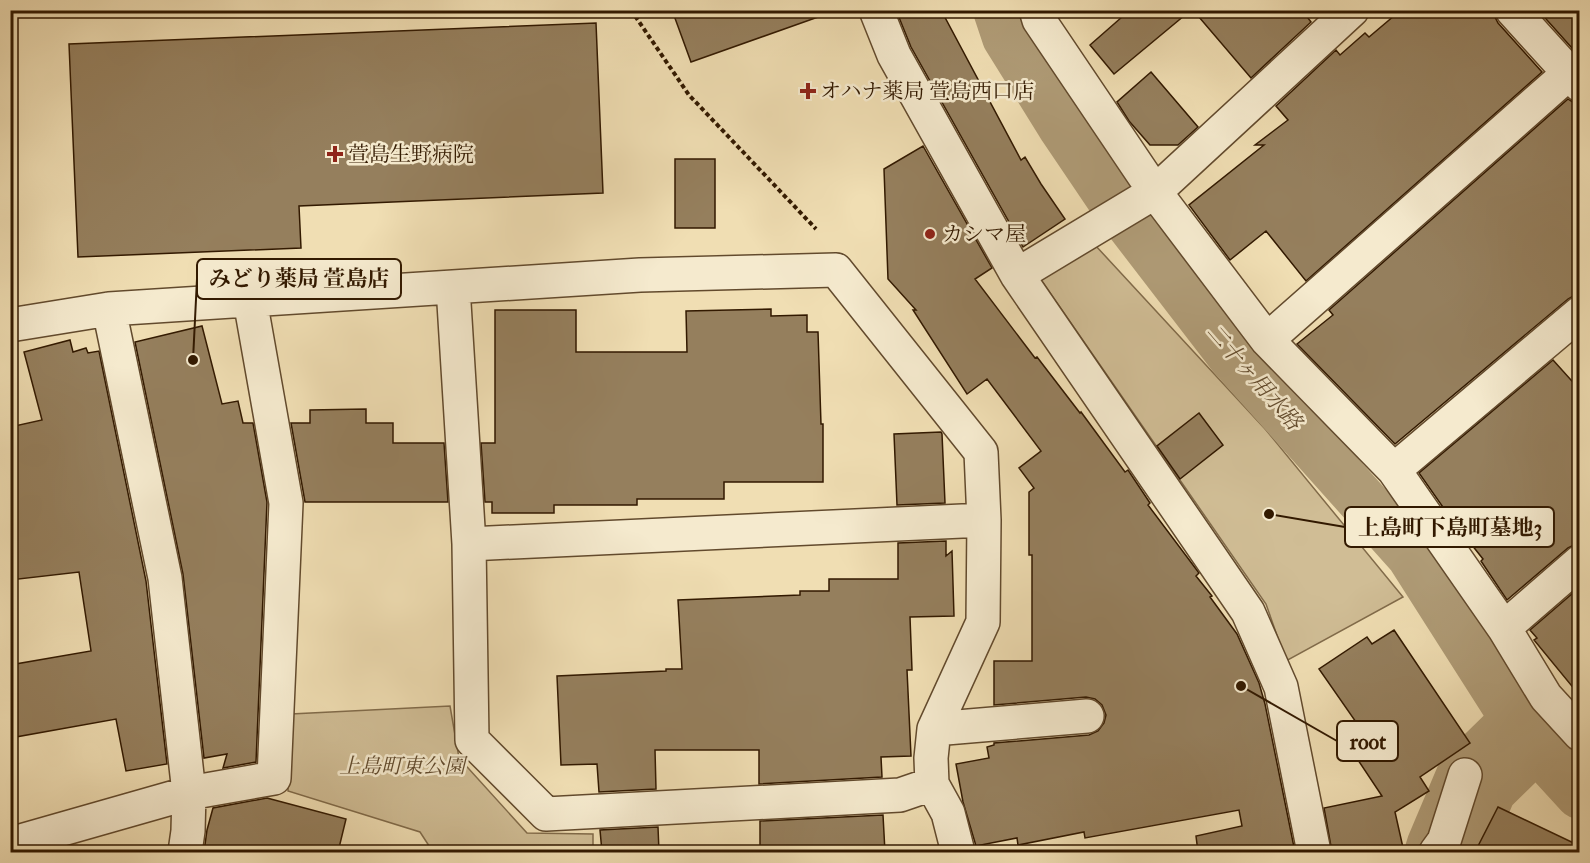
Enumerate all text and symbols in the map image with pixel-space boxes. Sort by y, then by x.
place label: オハナ薬局 萱島西口店 [820,78,1034,105]
marker: オハナ薬局 萱島西口店 [801,84,815,98]
place label: 萱島生野病院 [348,141,474,168]
marker: 萱島生野病院 [326,145,344,163]
place label: カシマ屋 [942,221,1026,248]
marker: カシマ屋 [923,227,937,241]
callout: みどり薬局 萱島店 [197,259,401,299]
text: みどり薬局 萱島店 [209,265,389,293]
water label: 二十ヶ用水路 [1200,318,1309,437]
callout: 上島町下島町墓地3 [1345,507,1554,547]
text: 上島町下島町墓地3 [1358,514,1542,542]
callout: root [1337,721,1398,761]
text: root [1349,728,1387,756]
park label: 上島町東公園 [339,753,468,780]

